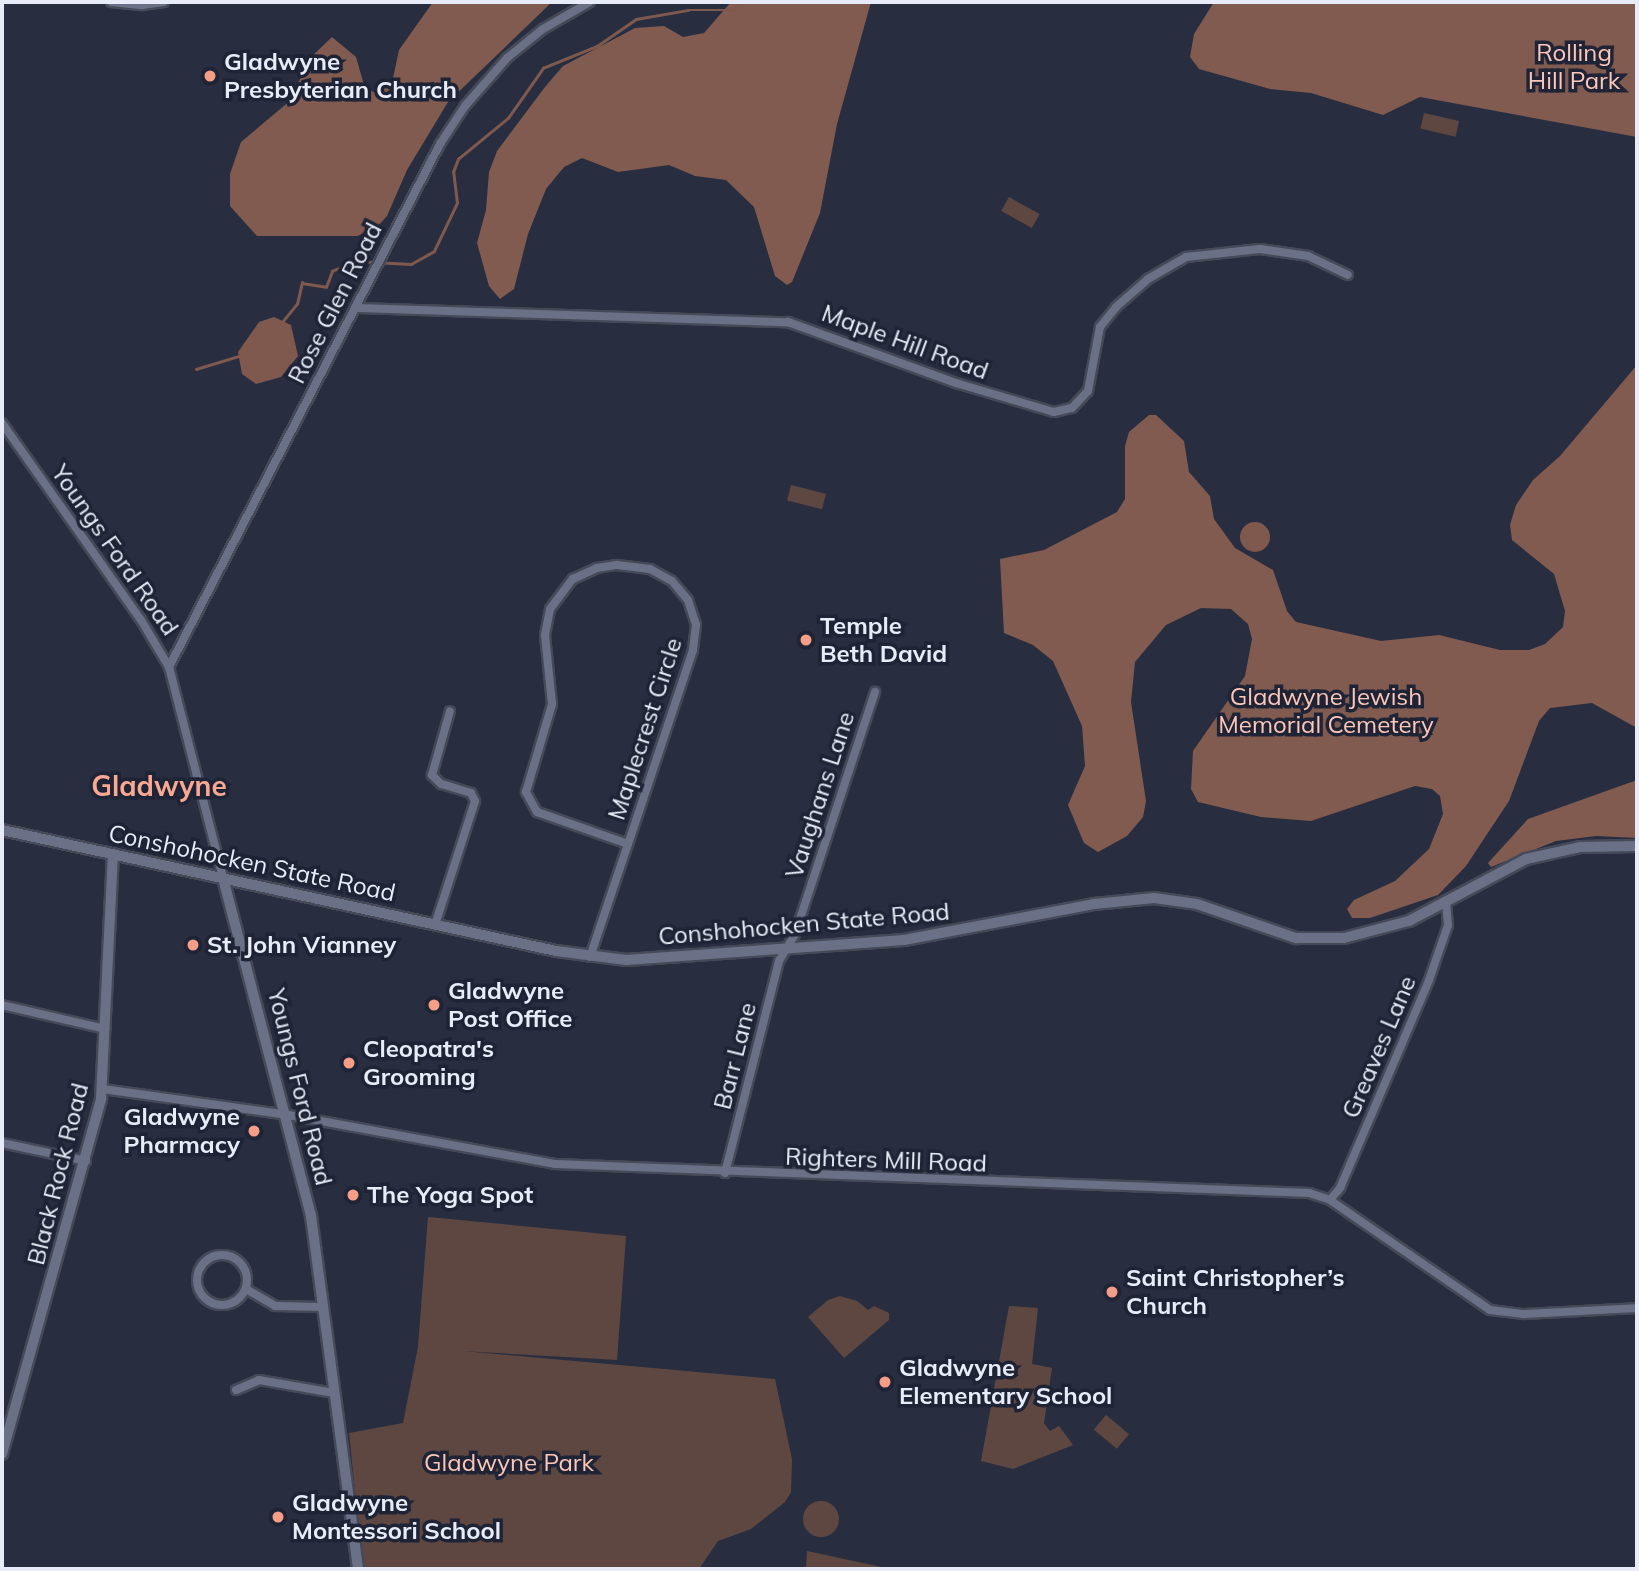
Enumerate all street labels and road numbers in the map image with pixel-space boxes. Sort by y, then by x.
street label: Rose Glen Road [282,218,388,388]
street label: Maple Hill Road [818,299,992,385]
street label: Youngs Ford Road [45,459,185,641]
street label: Maplecrest Circle [602,634,688,824]
street label: Vaughans Lane [780,708,860,882]
street label: Conshohocken State Road [106,819,398,907]
street label: Conshohocken State Road [657,897,951,951]
street label: Greaves Lane [1336,971,1422,1123]
street label: Youngs Ford Road [262,986,338,1188]
street label: Barr Lane [708,1000,762,1112]
street label: Black Rock Road [21,1080,95,1268]
street label: Righters Mill Road [785,1142,987,1178]

